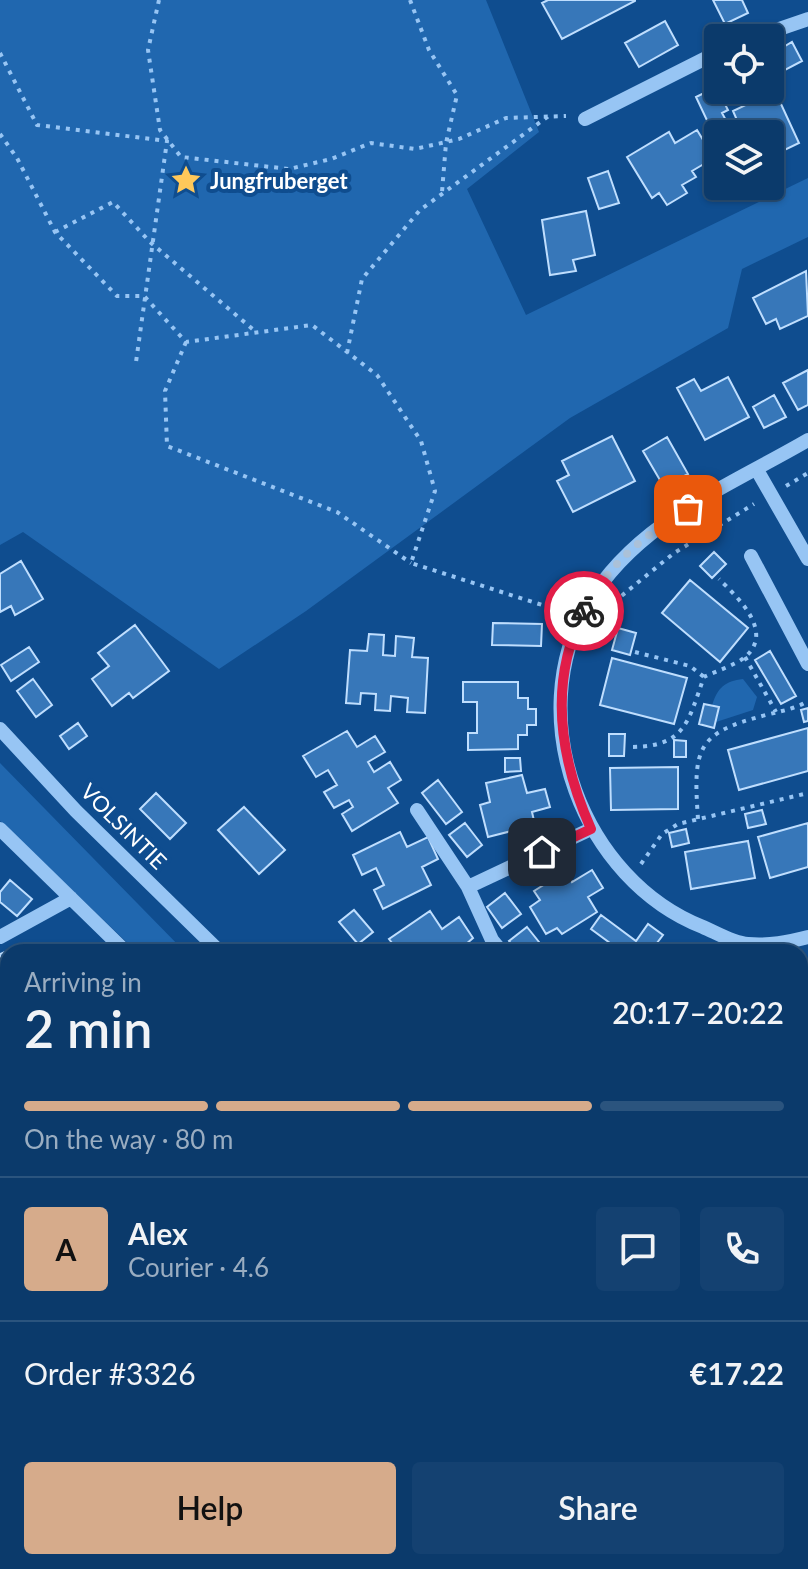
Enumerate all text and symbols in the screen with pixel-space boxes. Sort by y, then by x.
map controls [704,24,784,200]
button: locate [704,24,784,104]
button: layers [704,120,784,200]
place icon: Jungfruberget [169,163,203,197]
place label: Jungfruberget [210,167,348,194]
pin [654,475,722,543]
icon: bag [666,487,710,531]
courier [544,571,624,651]
icon: bike [562,589,606,633]
street label: VOLSINTIE [76,778,172,874]
pin [508,818,576,886]
icon: home [520,830,564,874]
text: Arriving in [24,966,142,998]
text: 20:17–20:22 [612,994,784,1030]
text: 2 min [24,997,152,1059]
text: On the way · 80 m [24,1123,233,1155]
button: chat [596,1207,680,1291]
button: phone [700,1207,784,1291]
text: Alex [128,1215,188,1251]
text: A [56,1231,76,1267]
text: Courier · 4.6 [128,1251,269,1283]
text: Order #3326 [24,1355,196,1391]
text: €17.22 [690,1355,784,1391]
button: Help [24,1462,396,1554]
button: Share [412,1462,784,1554]

